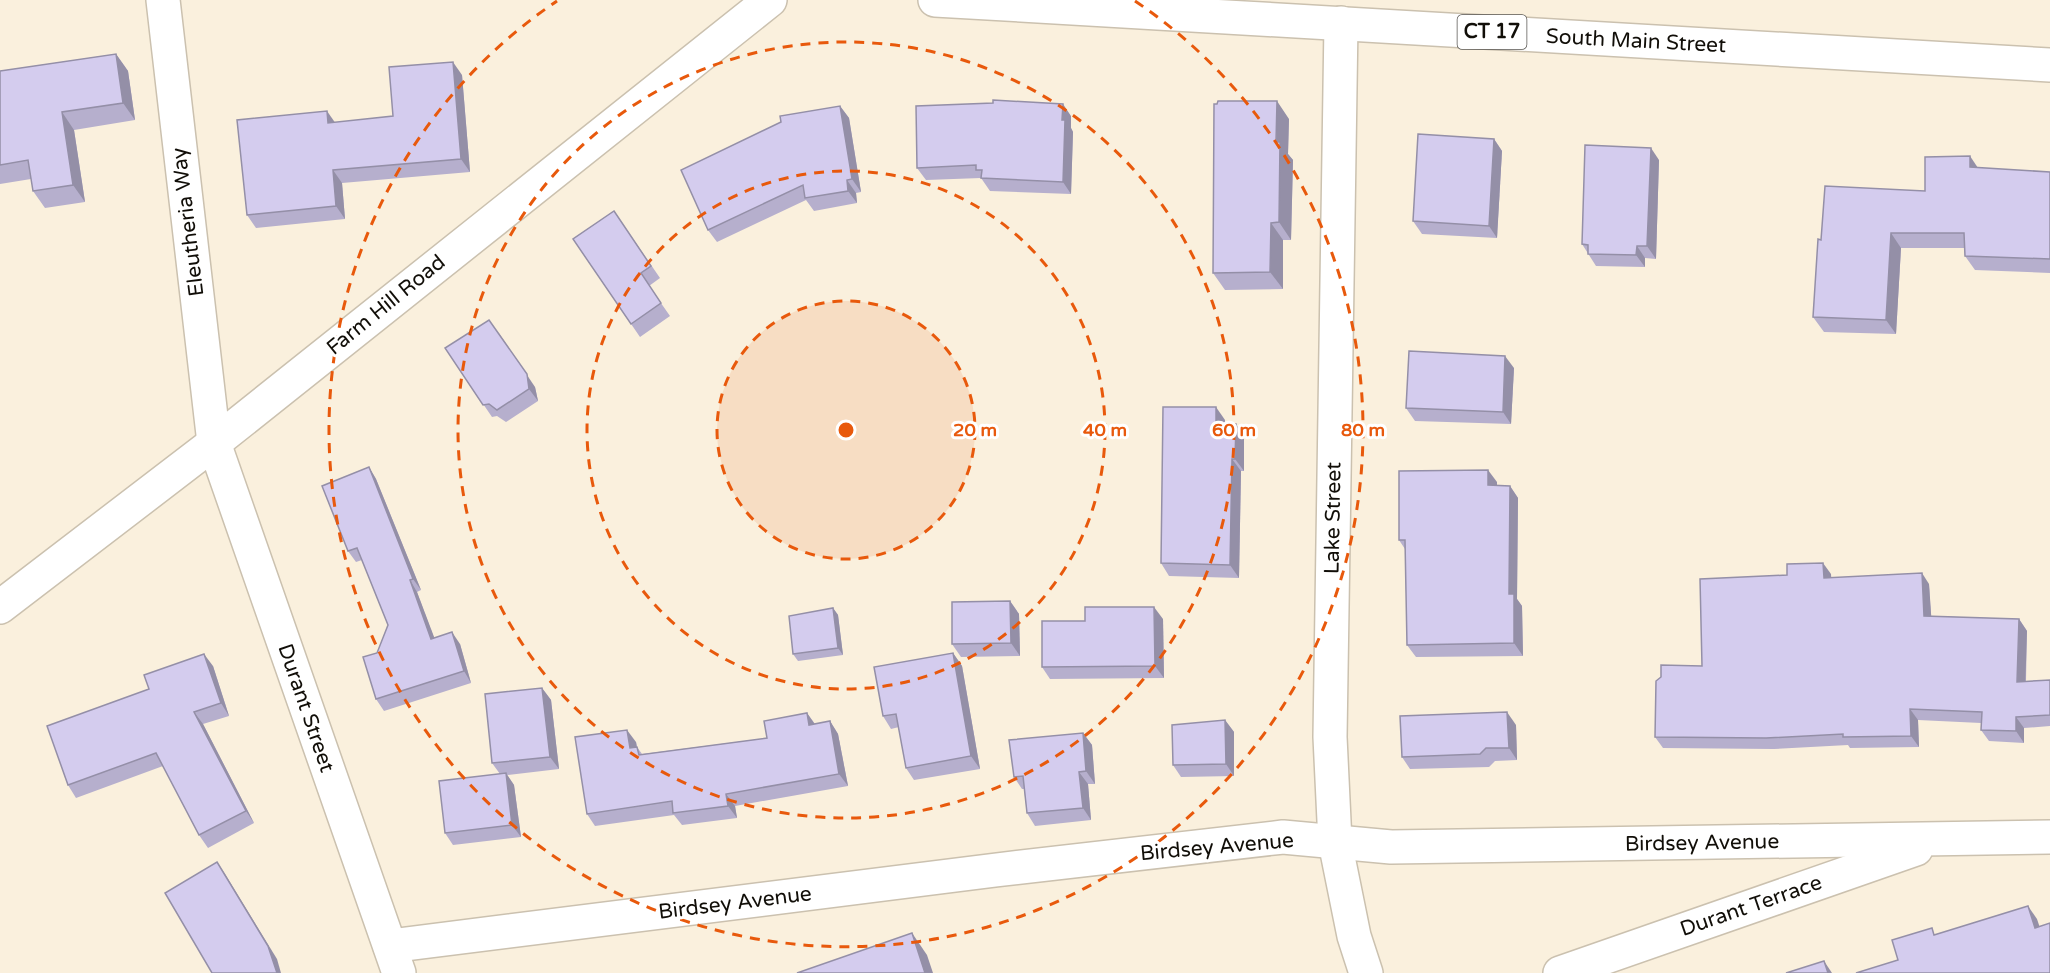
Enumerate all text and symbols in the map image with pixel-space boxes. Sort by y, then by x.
road number: CT 17 [1458,15,1526,49]
street label: South Main Street [1545,24,1727,58]
street label: Eleutheria Way [166,146,210,298]
street label: Farm Hill Road [322,250,450,360]
text: 20 m [953,419,997,441]
text: 40 m [1083,419,1127,441]
text: 60 m [1212,419,1256,441]
text: 80 m [1341,419,1385,441]
centre of rings [836,420,856,440]
street label: Lake Street [1320,462,1346,574]
street label: Durant Street [272,640,340,776]
street label: Birdsey Avenue [1139,828,1295,866]
street label: Birdsey Avenue [1625,829,1779,857]
street label: Durant Terrace [1677,870,1825,942]
street label: Birdsey Avenue [657,881,813,925]

